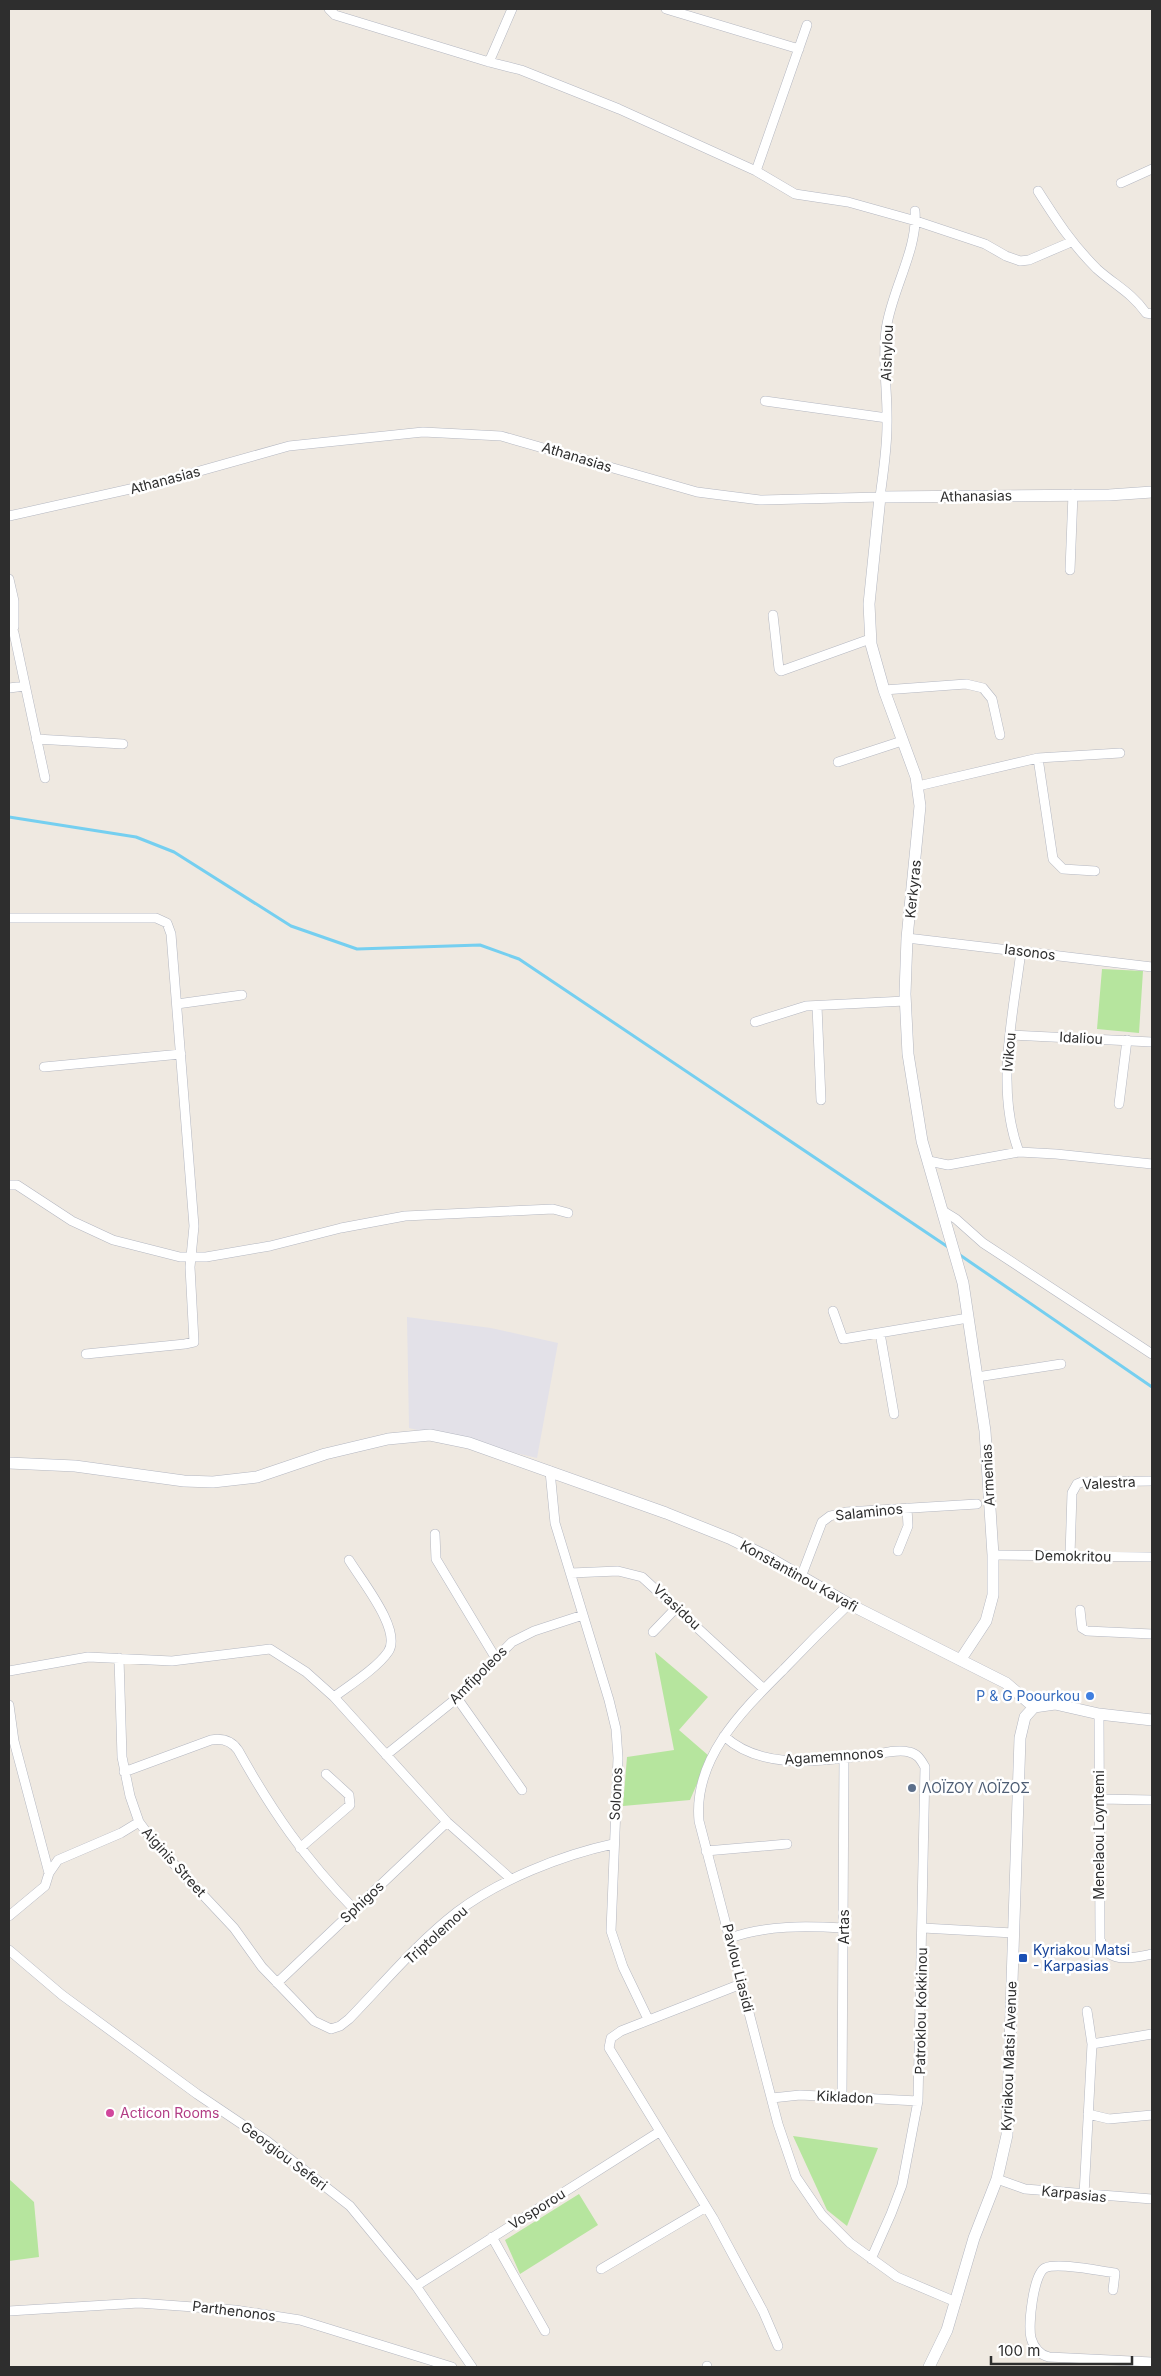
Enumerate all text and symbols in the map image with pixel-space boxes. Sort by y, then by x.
street label: Aishylou [877,324,896,382]
street label: Athanasias [540,438,614,475]
street label: Athanasias [128,462,202,497]
street label: Athanasias [940,486,1012,505]
street label: Kerkyras [901,859,924,919]
street label: Iasonos [1003,940,1057,963]
street label: Idaliou [1059,1028,1103,1047]
street label: Ivikou [998,1032,1019,1072]
street label: Armenias [977,1443,998,1507]
street label: Valestra [1082,1473,1136,1492]
street label: Salaminos [834,1500,904,1524]
street label: Konstantinou Kavafi [737,1536,861,1615]
street label: Demokritou [1035,1546,1111,1565]
street label: Vrasidou [650,1580,705,1633]
street label: Amfipoleos [445,1642,510,1707]
place label: P & G Poourkou [976,1687,1080,1704]
marker: P & G Poourkou [1084,1690,1096,1702]
street label: Agamemnonos [784,1744,884,1767]
street label: Solonos [606,1767,625,1821]
street label: Menelaou Loyntemi [1090,1770,1107,1900]
place label: ΛΟΪΖΟΥ ΛΟΪΖΟΣ [922,1779,1030,1796]
marker: ΛΟΪΖΟΥ ΛΟΪΖΟΣ [906,1782,918,1794]
street label: Aiginis Street [139,1823,210,1900]
street label: Sphigos [336,1877,387,1926]
street label: Triptolemou [401,1902,471,1967]
street label: Artas [835,1909,852,1945]
street label: Pavlou Liasidi [719,1922,758,2014]
place label: Kyriakou Matsi - Karpasias [1033,1941,1130,1974]
street label: Patroklou Kokkinou [911,1947,930,2075]
marker: Kyriakou Matsi - Karpasias [1017,1952,1029,1964]
street label: Kyriakou Matsi Avenue [997,1981,1020,2131]
street label: Kikladon [816,2087,874,2106]
place label: Acticon Rooms [120,2104,219,2121]
marker: Acticon Rooms [104,2107,116,2119]
street label: Georgiou Seferi [238,2118,331,2194]
street label: Karpasias [1041,2182,1107,2205]
street label: Vosporou [505,2185,568,2233]
street label: Parthenonos [191,2297,277,2324]
scale bar [991,2334,1132,2366]
text: 100 m [998,2341,1040,2360]

